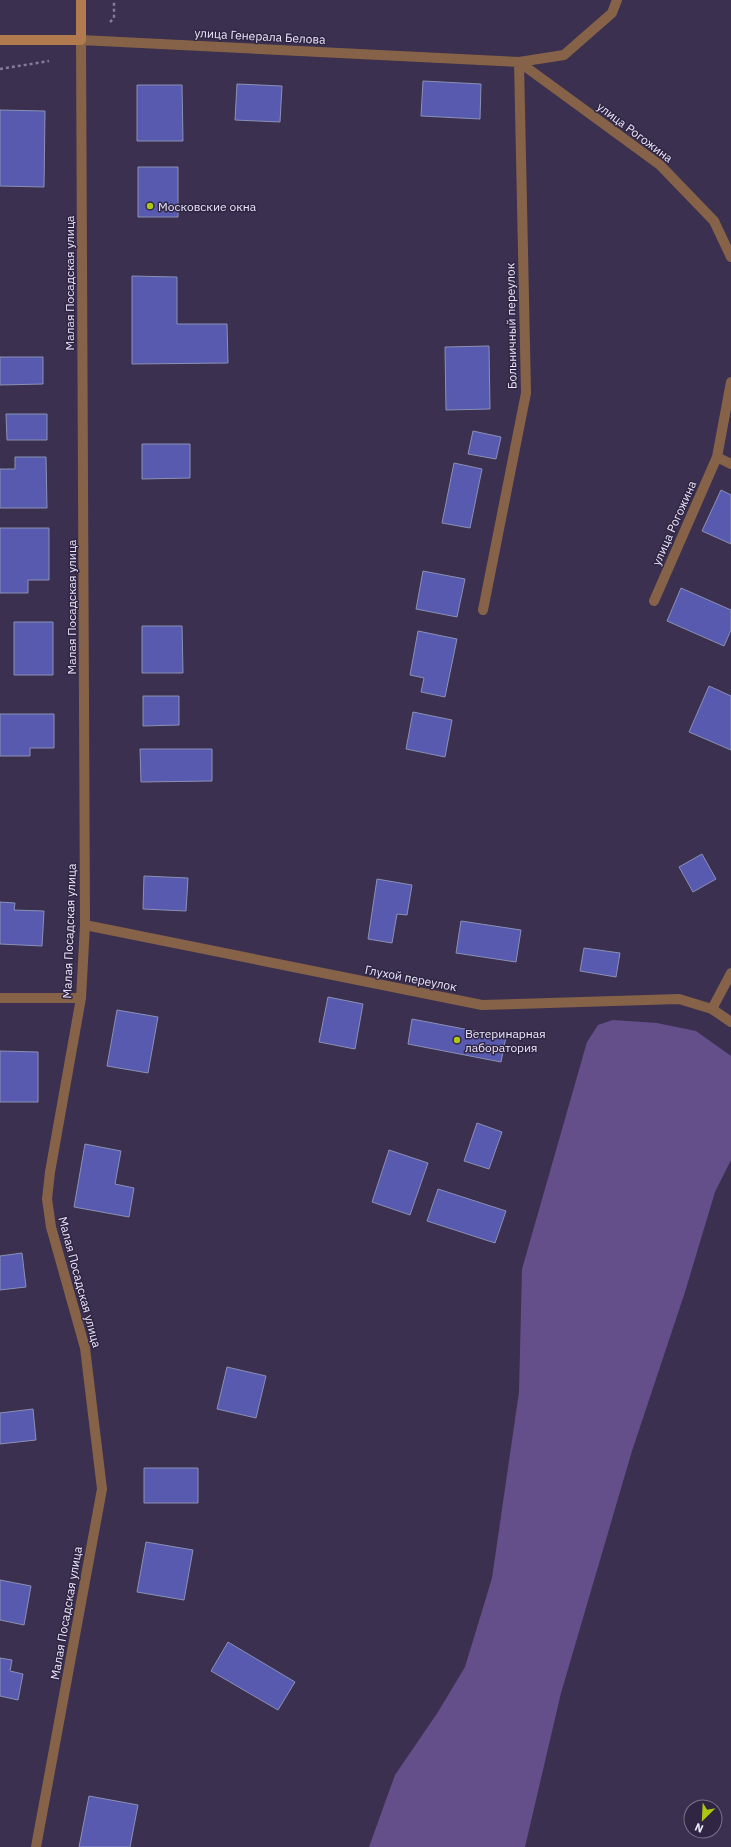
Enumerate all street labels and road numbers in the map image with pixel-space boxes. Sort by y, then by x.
street label: улица Генерала Белова [194,25,327,47]
street label: улица Рогожина [594,99,676,166]
street label: Малая Посадская улица [62,215,77,351]
street label: Больничный переулок [502,262,520,389]
street label: улица Рогожина [649,478,700,568]
street label: Малая Посадская улица [64,539,79,675]
street label: Малая Посадская улица [59,863,79,999]
street label: Глухой переулок [364,962,459,994]
street label: Малая Посадская улица [55,1215,105,1350]
street label: Малая Посадская улица [47,1545,85,1681]

